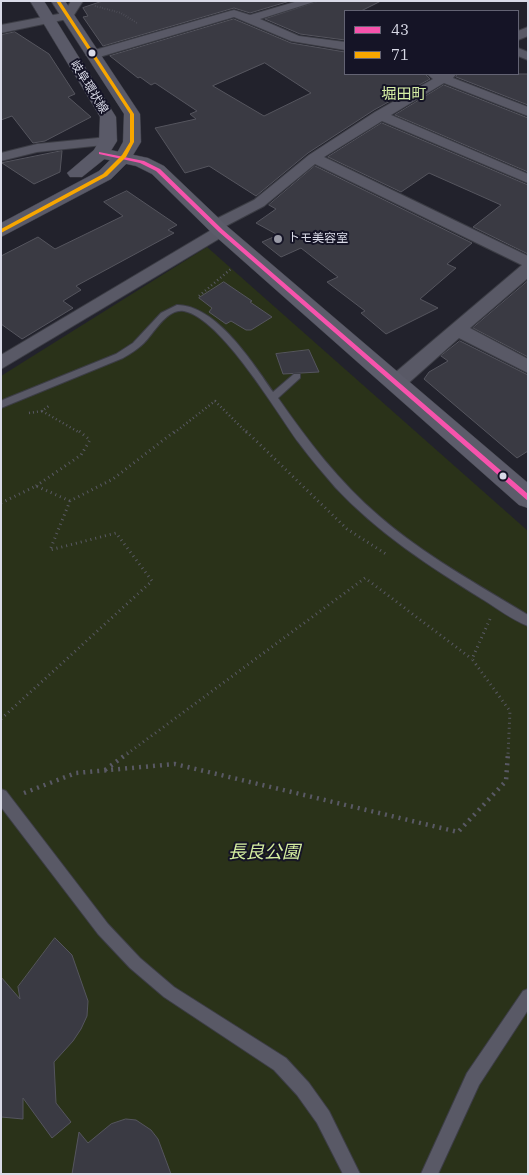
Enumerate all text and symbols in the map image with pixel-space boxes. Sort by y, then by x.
legend [344,10,519,75]
text: 43 [391,20,409,39]
text: 71 [391,45,409,64]
unlabelled marker [87,48,97,58]
street label: 岐阜環状線 [67,58,111,116]
district label: 堀田町 [382,86,426,104]
place label: トモ美容室 [288,232,348,246]
marker: トモ美容室 [272,233,284,245]
unlabelled marker [498,471,508,481]
park label: 長良公園 [228,842,300,864]

